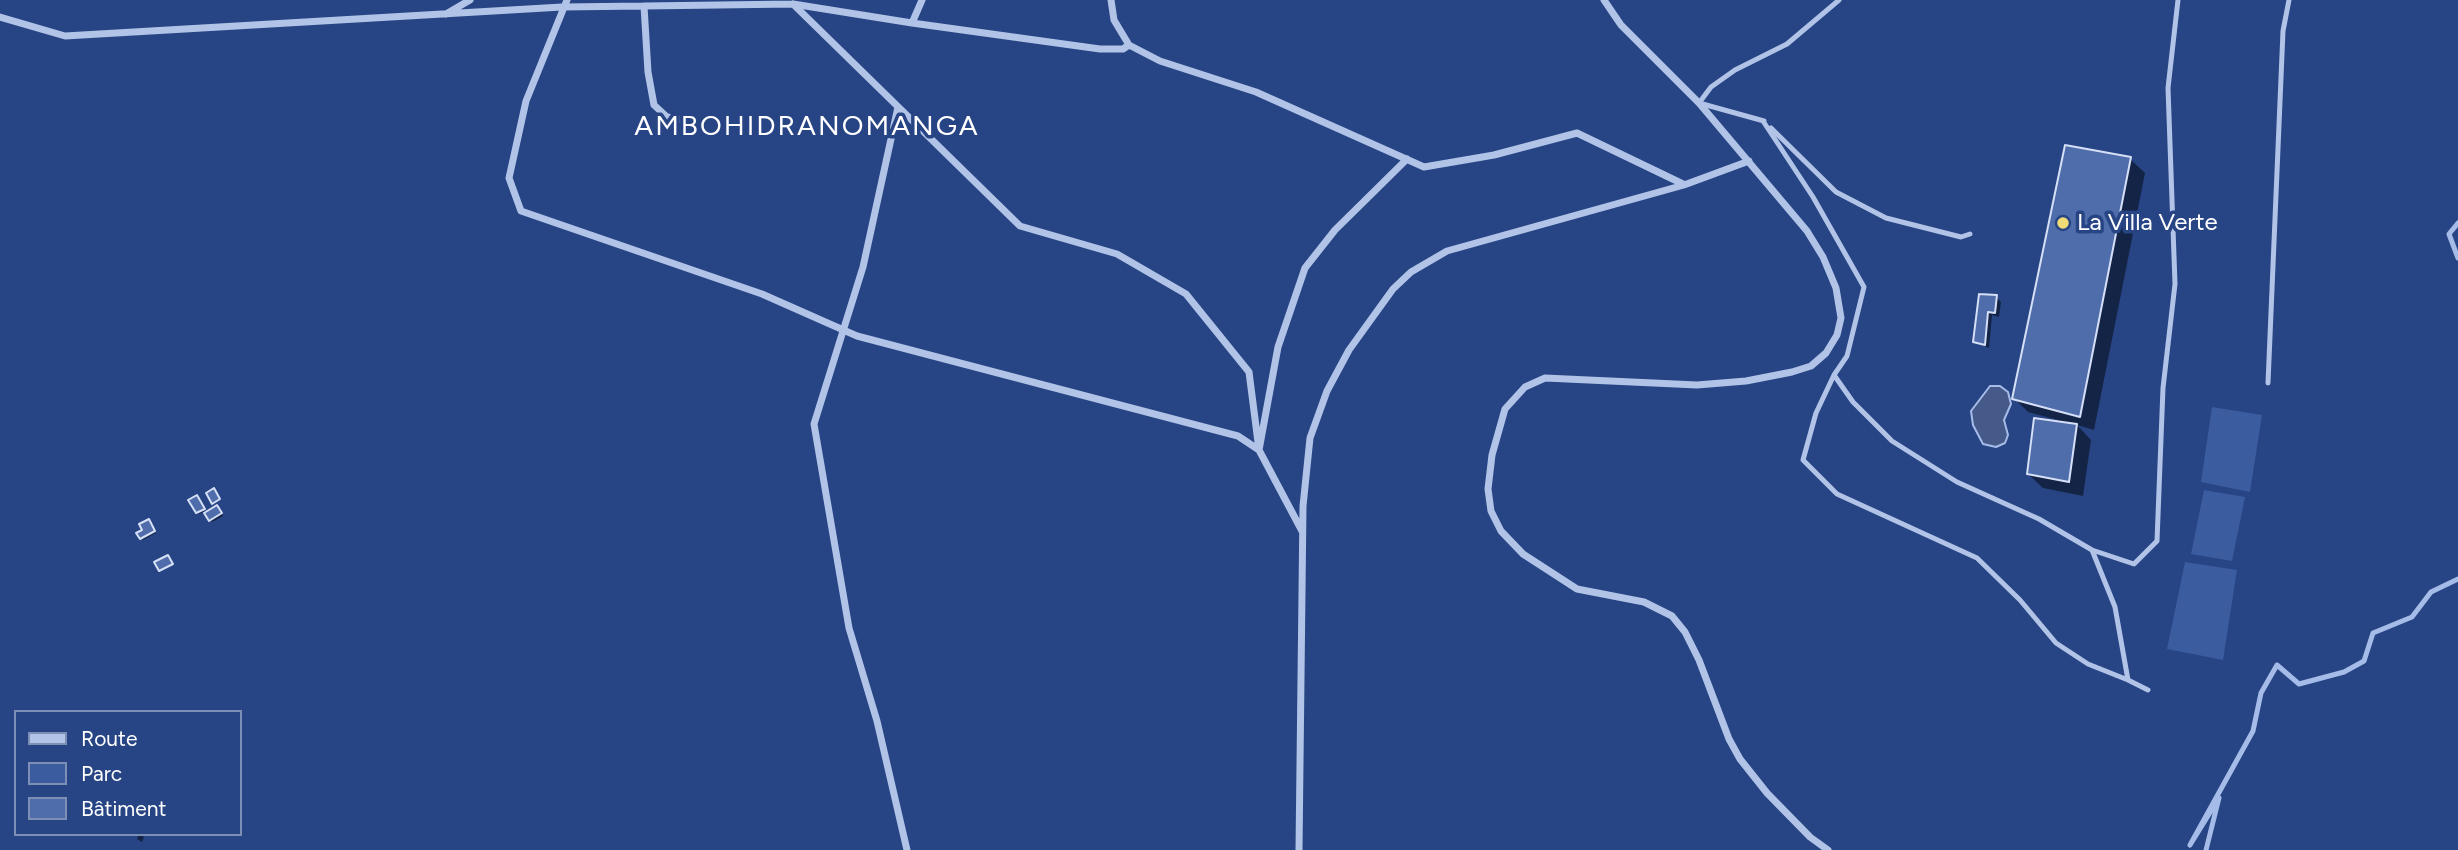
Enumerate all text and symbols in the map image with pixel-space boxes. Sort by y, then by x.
district label: AMBOHIDRANOMANGA [636,110,978,144]
place label: La Villa Verte [2077,209,2218,237]
marker: La Villa Verte [2055,215,2071,231]
legend [14,710,242,836]
text: Route [81,726,137,751]
text: Parc [81,761,122,786]
text: Bâtiment [81,796,166,821]

